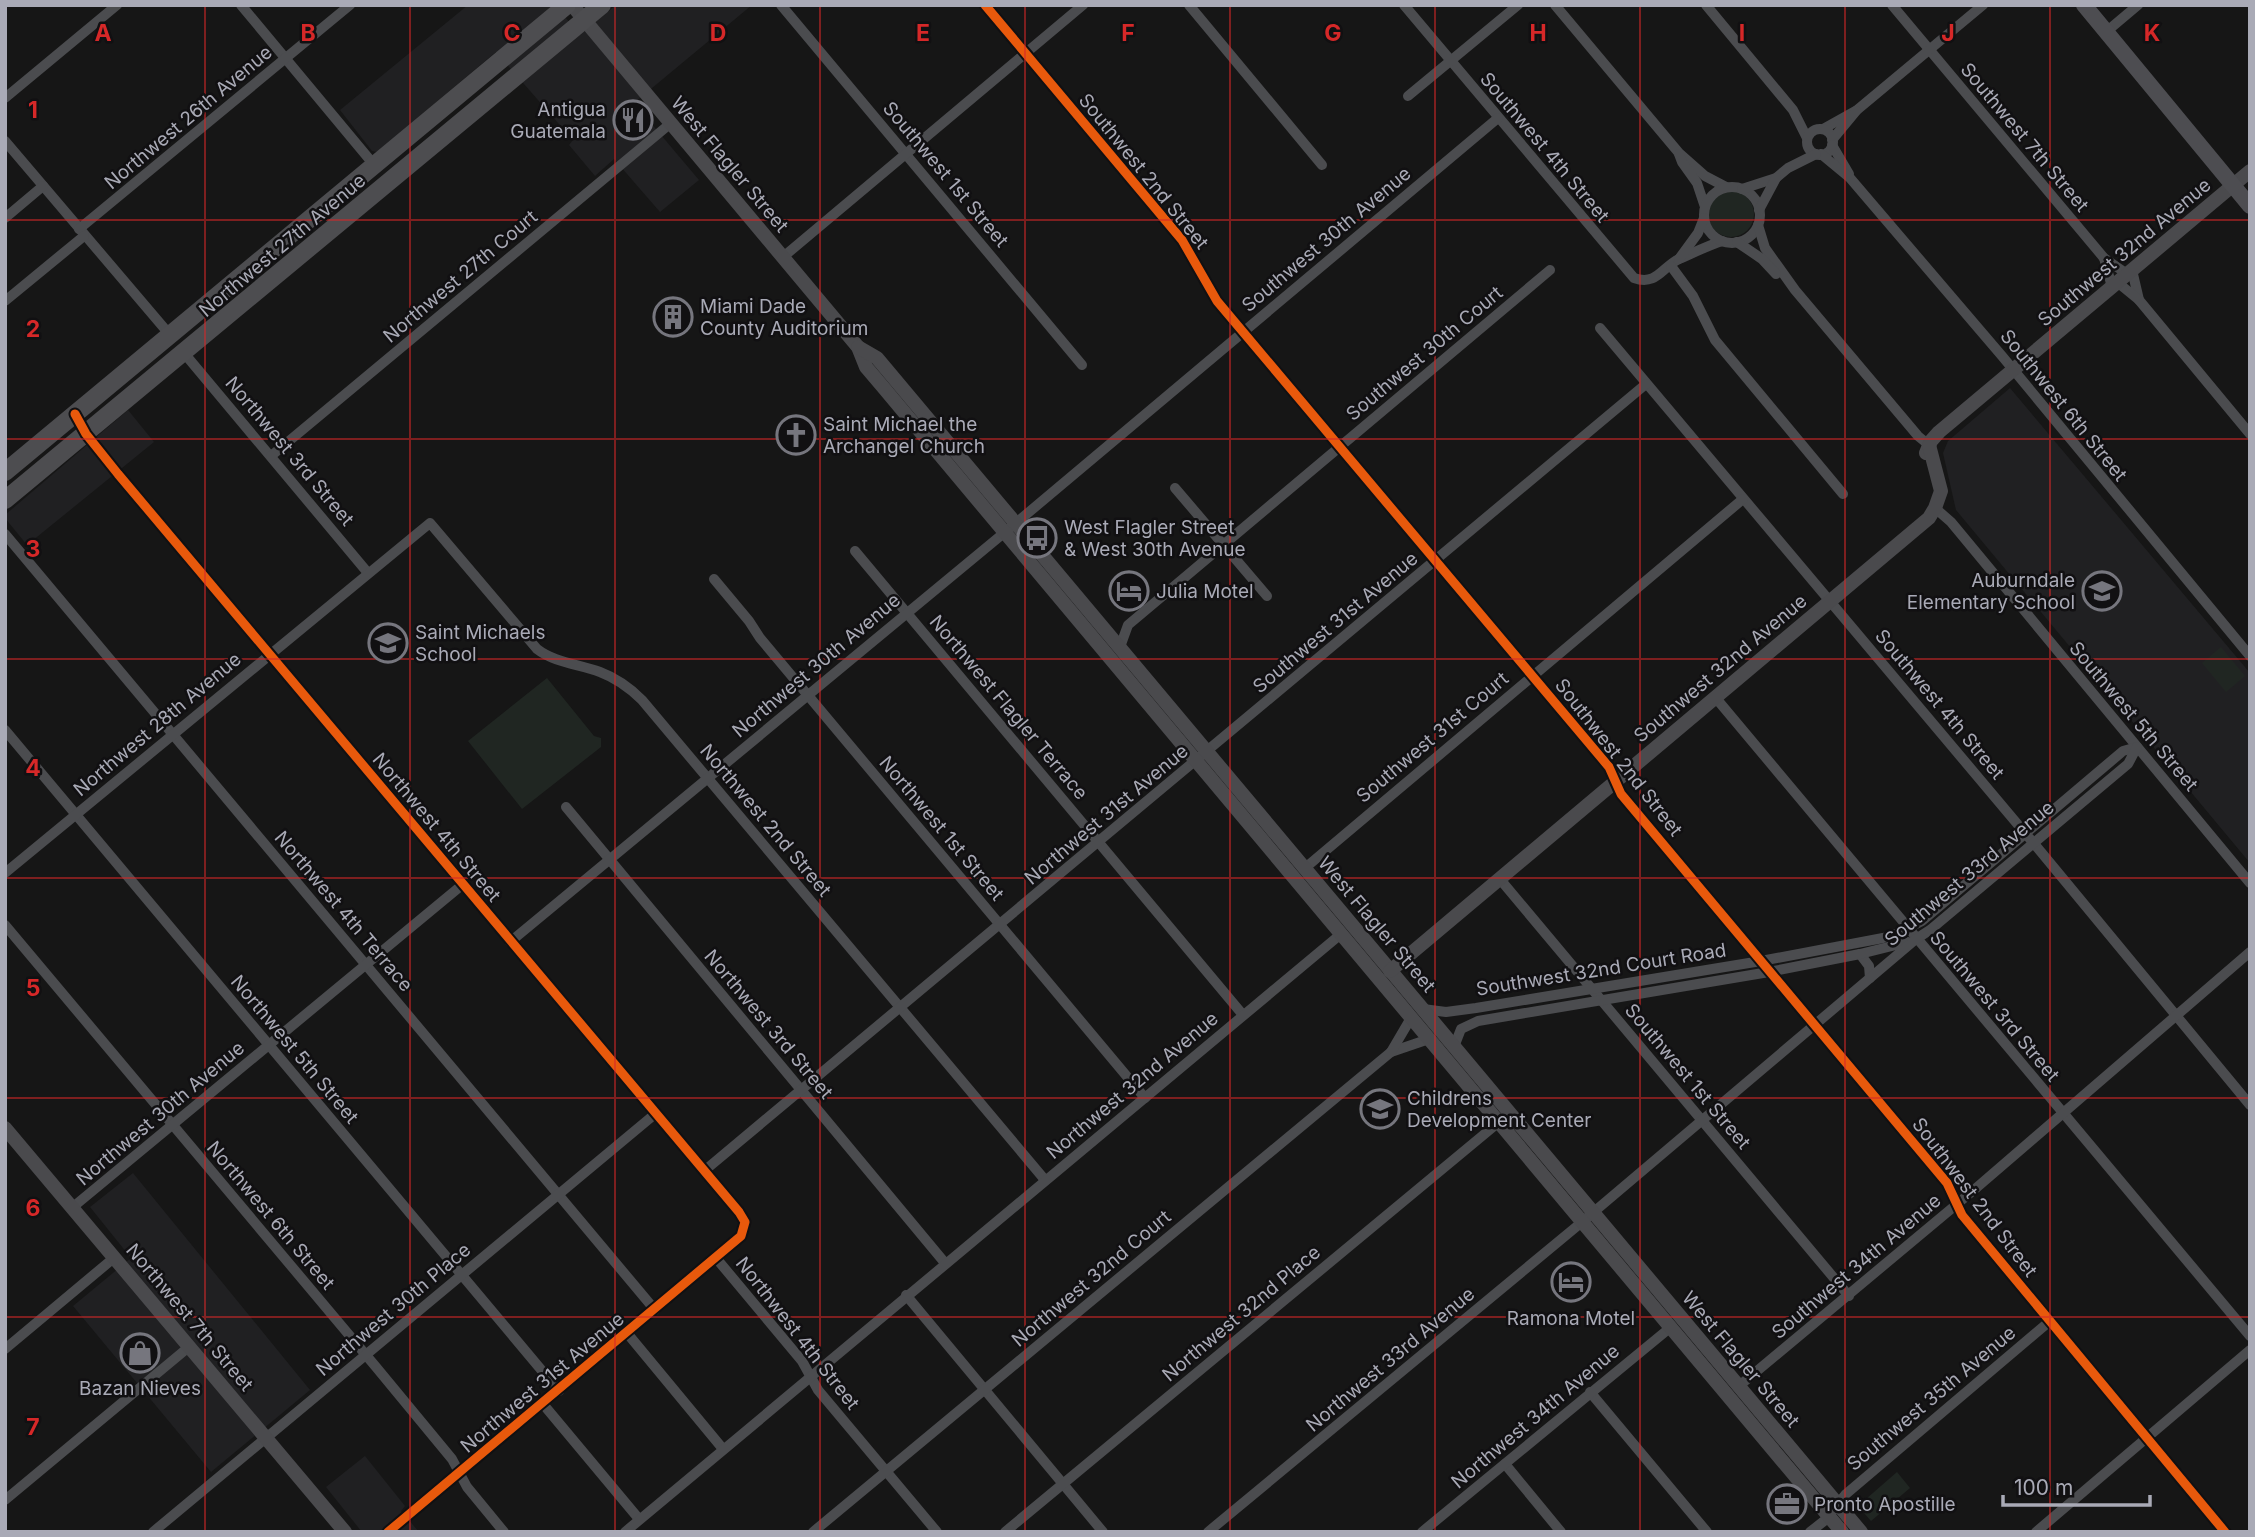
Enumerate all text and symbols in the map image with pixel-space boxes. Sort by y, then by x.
text: A [94,19,112,47]
text: B [300,19,316,47]
text: C [503,19,521,47]
text: D [710,19,726,47]
text: E [916,19,930,47]
text: F [1121,19,1135,47]
text: G [1324,19,1342,47]
text: H [1529,19,1547,47]
text: I [1739,19,1745,47]
text: J [1941,19,1955,47]
text: K [2144,19,2160,47]
street label: Northwest 26th Avenue [100,41,277,194]
street label: Southwest 7th Street [1956,58,2094,216]
street label: Southwest 4th Street [1475,68,1614,227]
street label: Southwest 2nd Street [1074,89,1213,254]
street label: West Flagler Street [666,92,793,237]
text: 1 [28,96,38,124]
street label: Southwest 1st Street [878,97,1013,252]
place label: Antigua Guatemala [510,98,606,143]
restaurant icon: Antigua Guatemala [612,99,654,141]
street label: Southwest 30th Avenue [1237,162,1416,317]
street label: Northwest 27th Avenue [194,169,370,322]
street label: Southwest 32nd Avenue [2033,173,2215,331]
street label: Northwest 27th Court [379,205,542,347]
street label: Southwest 30th Court [1341,281,1507,426]
place label: Miami Dade County Auditorium [700,295,868,340]
building icon: Miami Dade County Auditorium [652,296,694,338]
text: 2 [26,315,40,343]
street label: Southwest 6th Street [1995,325,2132,486]
street label: Northwest 3rd Street [220,372,359,531]
place label: Saint Michael the Archangel Church [823,413,985,458]
church icon: Saint Michael the Archangel Church [775,414,817,456]
place label: West Flagler Street & West 30th Avenue [1064,516,1246,561]
bus stop icon: West Flagler Street & West 30th Avenue [1016,517,1058,559]
text: 3 [26,535,40,563]
street label: Southwest 31st Avenue [1248,547,1422,698]
place label: Auburndale Elementary School [1907,569,2075,614]
hotel icon: Julia Motel [1108,570,1150,612]
school or university icon: Auburndale Elementary School [2081,570,2123,612]
place label: Julia Motel [1156,580,1254,603]
street label: Northwest 30th Avenue [728,588,905,742]
street label: Southwest 32nd Avenue [1629,589,1811,747]
street label: Northwest Flagler Terrace [925,610,1093,804]
place label: Saint Michaels School [415,621,545,666]
school or university icon: Saint Michaels School [367,622,409,664]
street label: Southwest 4th Street [1870,625,2009,784]
street label: Southwest 5th Street [2064,637,2203,796]
street label: Northwest 28th Avenue [69,648,246,801]
street label: Southwest 31st Court [1352,667,1513,808]
street label: Southwest 2nd Street [1550,674,1687,841]
street label: Northwest 2nd Street [695,739,836,901]
street label: Northwest 31st Avenue [1020,739,1193,889]
street label: Northwest 4th Street [368,748,506,906]
street label: Northwest 1st Street [874,751,1009,905]
text: 4 [25,754,41,782]
street label: Southwest 33rd Avenue [1880,796,2059,951]
street label: Northwest 4th Terrace [270,826,418,996]
street label: West Flagler Street [1313,852,1440,997]
street label: Southwest 3rd Street [1925,926,2064,1086]
street label: Southwest 32nd Court Road [1474,938,1728,1001]
street label: Northwest 3rd Street [699,945,838,1104]
street label: Northwest 5th Street [226,971,363,1128]
text: 5 [26,974,40,1002]
street label: Southwest 1st Street [1620,999,1755,1154]
street label: Northwest 32nd Avenue [1042,1007,1223,1164]
street label: Northwest 30th Avenue [72,1036,249,1190]
place label: Childrens Development Center [1407,1087,1591,1132]
school or university icon: Childrens Development Center [1359,1088,1401,1130]
street label: Southwest 2nd Street [1907,1113,2042,1282]
street label: Northwest 6th Street [202,1136,339,1294]
street label: Southwest 34th Avenue [1767,1189,1946,1344]
text: 6 [26,1194,40,1222]
street label: Northwest 32nd Court [1007,1205,1175,1352]
street label: Northwest 30th Place [311,1238,475,1381]
street label: Northwest 7th Street [121,1239,258,1396]
street label: Northwest 32nd Place [1158,1241,1325,1386]
street label: Northwest 4th Street [731,1252,864,1414]
hotel icon: Ramona Motel [1550,1261,1592,1303]
street label: Northwest 33rd Avenue [1302,1282,1479,1436]
street label: West Flagler Street [1677,1287,1804,1432]
street label: Northwest 31st Avenue [456,1307,629,1457]
place label: Ramona Motel [1507,1307,1635,1330]
street label: Southwest 35th Avenue [1842,1321,2020,1476]
shop icon: Bazan Nieves [119,1332,161,1374]
street label: Northwest 34th Avenue [1447,1339,1624,1493]
place label: Bazan Nieves [79,1377,201,1400]
text: 7 [26,1413,40,1441]
scale bar [2003,1464,2150,1508]
text: 100 m [2014,1475,2073,1500]
office icon: Pronto Apostille [1766,1483,1808,1525]
place label: Pronto Apostille [1814,1493,1956,1516]

